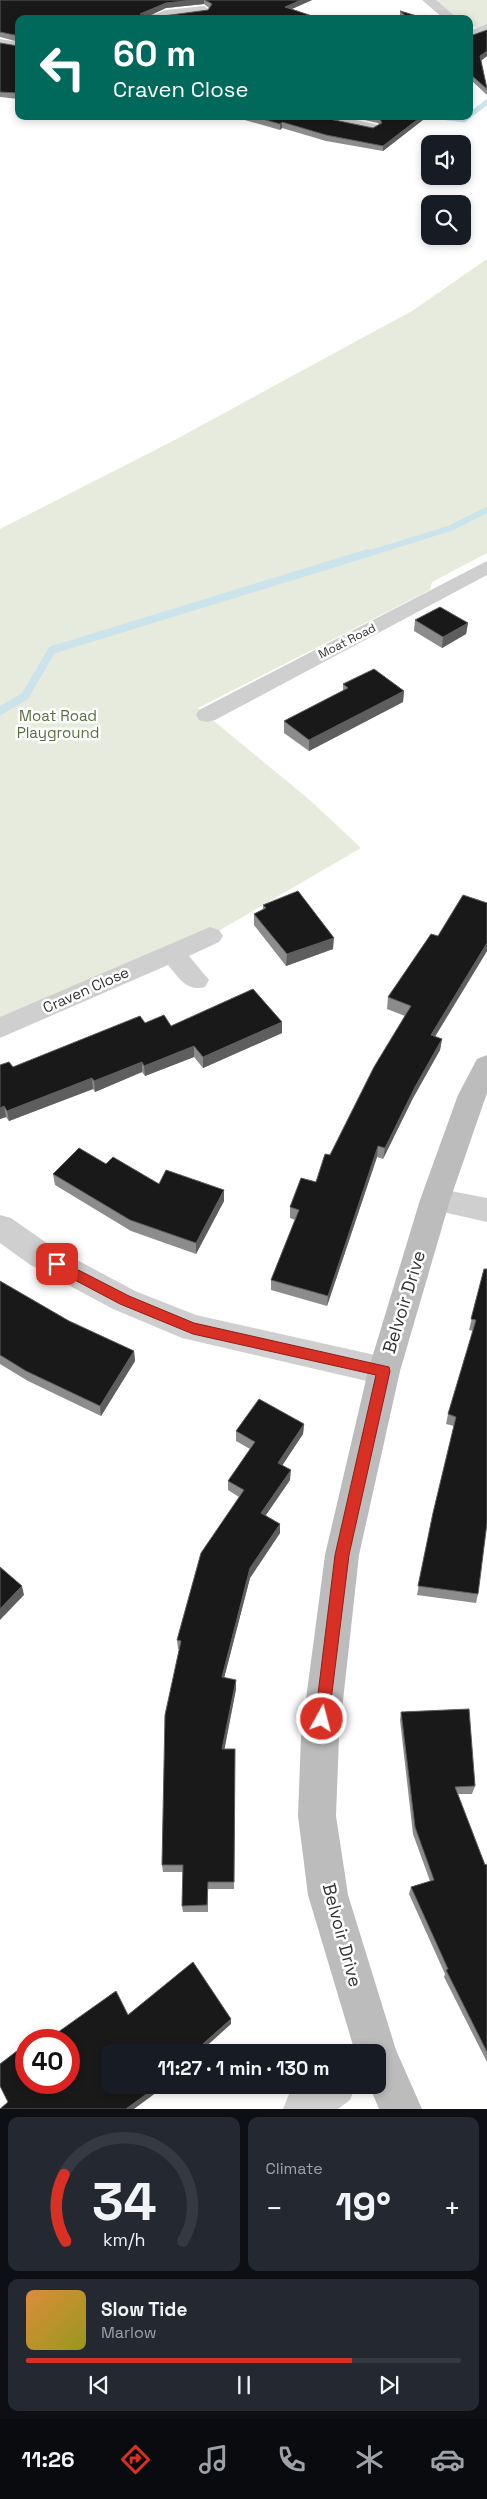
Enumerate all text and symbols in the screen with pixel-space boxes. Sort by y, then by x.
text: 60 m [113,32,196,76]
icon: left [30,35,95,100]
text: Craven Close [113,75,248,103]
map controls [421,135,471,245]
button: sound [421,135,471,185]
button: search [421,195,471,245]
street label: Moat Road [316,620,378,662]
park label: Moat Road Playground [17,706,99,742]
street label: Craven Close [40,962,132,1017]
pin [36,1243,78,1285]
street label: Belvoir Drive [377,1248,430,1356]
icon: arrive [43,1250,71,1278]
position arrow [295,1692,347,1744]
street label: Belvoir Drive [318,1881,367,1989]
speed limit sign: 40 [15,2029,80,2094]
text: 11:27 · 1 min · 130 m [158,2056,329,2081]
text: Climate [266,2158,323,2179]
text: 34 [91,2169,156,2235]
text: 19° [335,2183,391,2231]
text: − [266,2190,283,2226]
text: + [444,2190,461,2226]
text: km/h [102,2228,145,2251]
text: Slow Tide [101,2297,187,2322]
text: Marlow [101,2322,157,2343]
icon: previous [85,2371,113,2399]
icon: pause [230,2371,258,2399]
icon: next [375,2371,403,2399]
icon: directions [118,2442,153,2477]
icon: music [196,2442,231,2477]
icon: phone [274,2442,309,2477]
icon: climate [352,2442,387,2477]
icon: car [430,2442,465,2477]
text: 11:26 [22,2445,75,2473]

